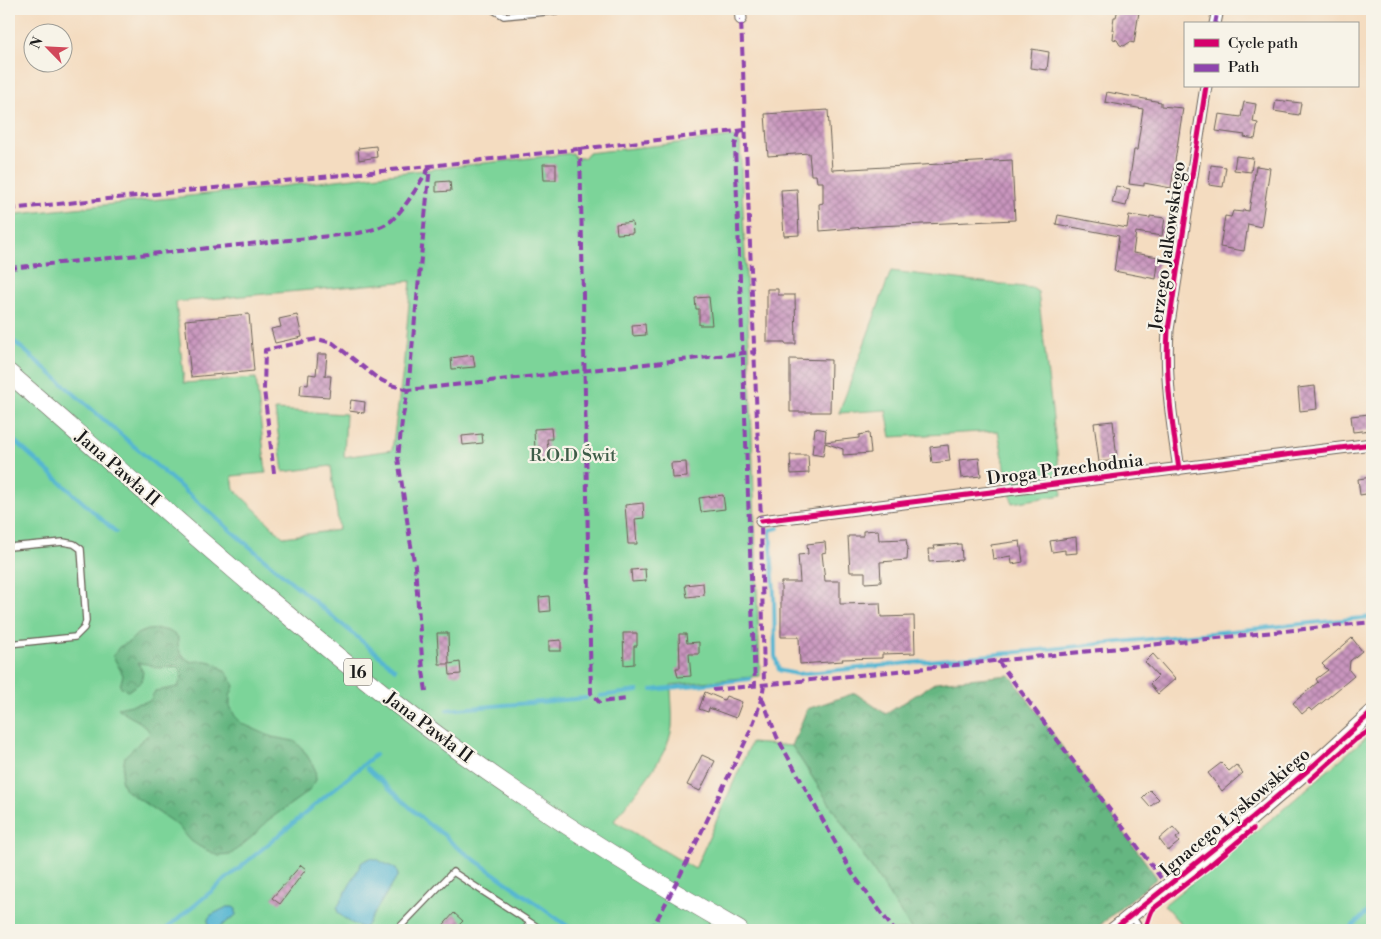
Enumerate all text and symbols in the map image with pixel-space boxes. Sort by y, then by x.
north arrow [22,22,72,72]
legend [1184,22,1358,88]
text: N [27,34,48,52]
text: Cycle path [1228,34,1298,53]
text: Path [1228,58,1260,77]
street label: Jerzego Jalkowskiego [1144,160,1191,333]
street label: Jana Pawła II [70,425,165,512]
park label: R.O.D Świt [530,444,617,467]
street label: Droga Przechodnia [986,448,1145,491]
road number: 16 [344,659,372,686]
street label: Jana Pawła II [379,686,478,768]
street label: Ignacego Łyskowskiego [1155,743,1315,882]

